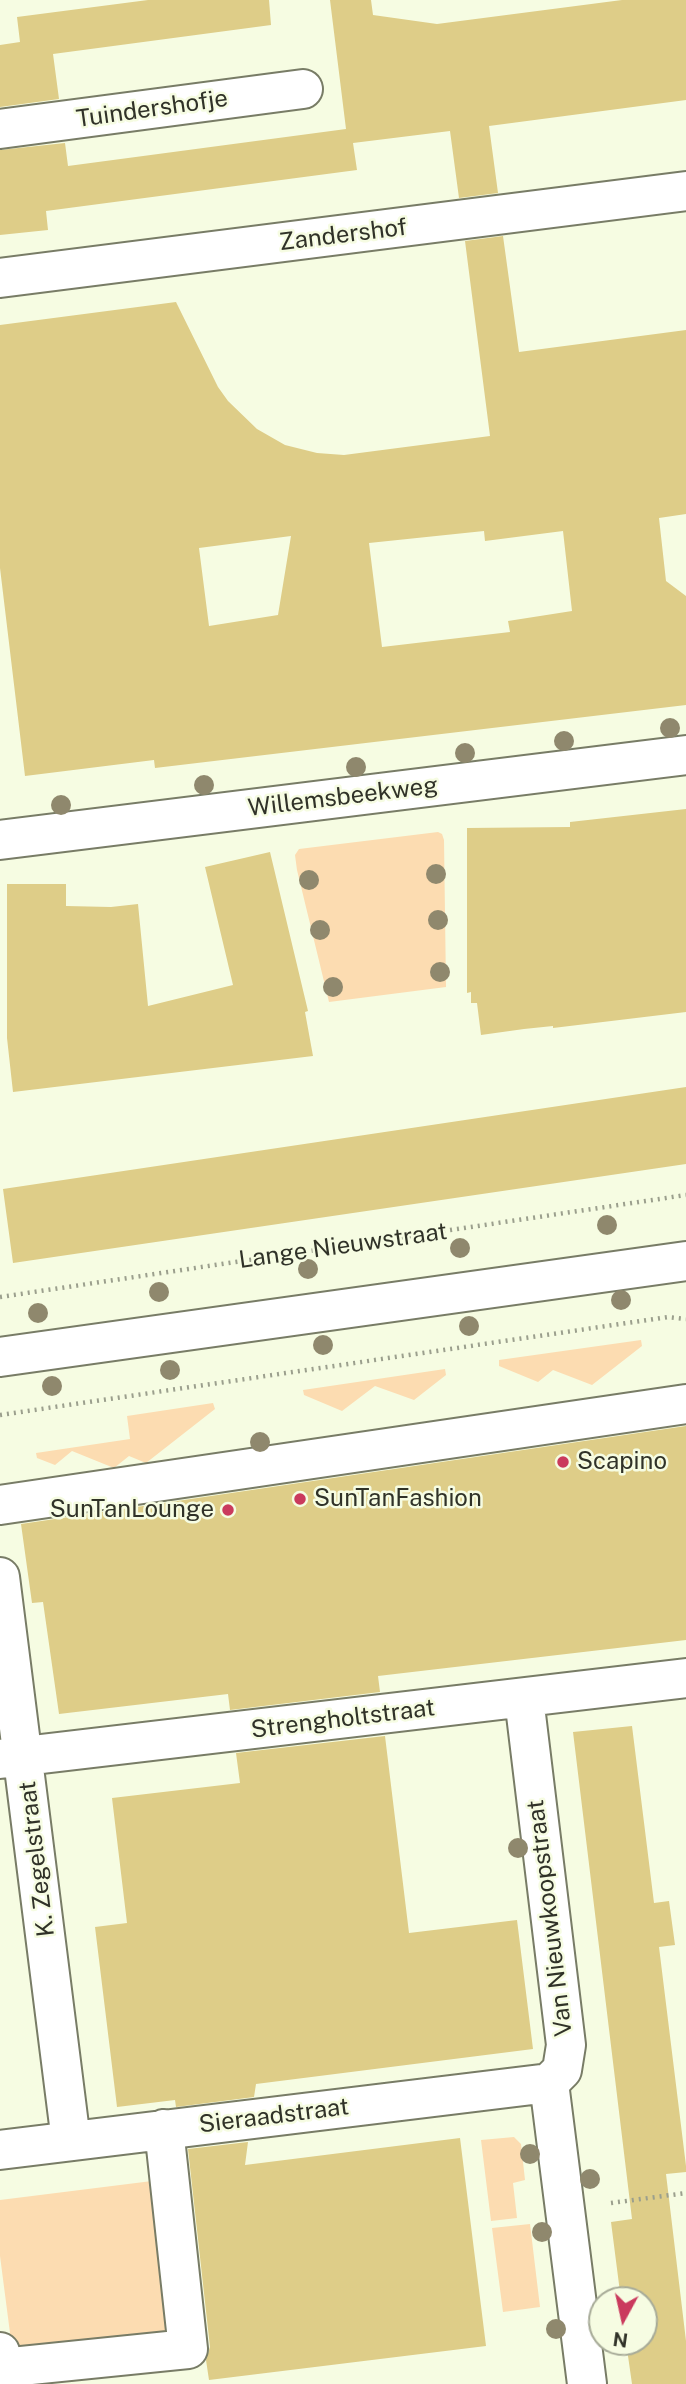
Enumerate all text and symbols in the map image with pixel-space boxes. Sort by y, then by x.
street label: Tuindershofje [74,84,230,134]
street label: Zandershof [278,213,408,257]
street label: Willemsbeekweg [246,771,440,823]
street label: Lange Nieuwstraat [237,1217,449,1275]
place label: Scapino [577,1448,667,1476]
marker: Scapino [555,1454,571,1470]
place label: SunTanFashion [314,1485,482,1513]
marker: SunTanFashion [292,1491,308,1507]
place label: SunTanLounge [50,1496,214,1524]
marker: SunTanLounge [220,1502,236,1518]
street label: Strengholtstraat [249,1693,437,1745]
street label: K. Zegelstraat [13,1780,61,1938]
street label: Van Nieuwkoopstraat [521,1798,579,2038]
street label: Sieraadstraat [197,2093,351,2139]
north arrow [588,2286,658,2356]
text: N [611,2328,629,2352]

